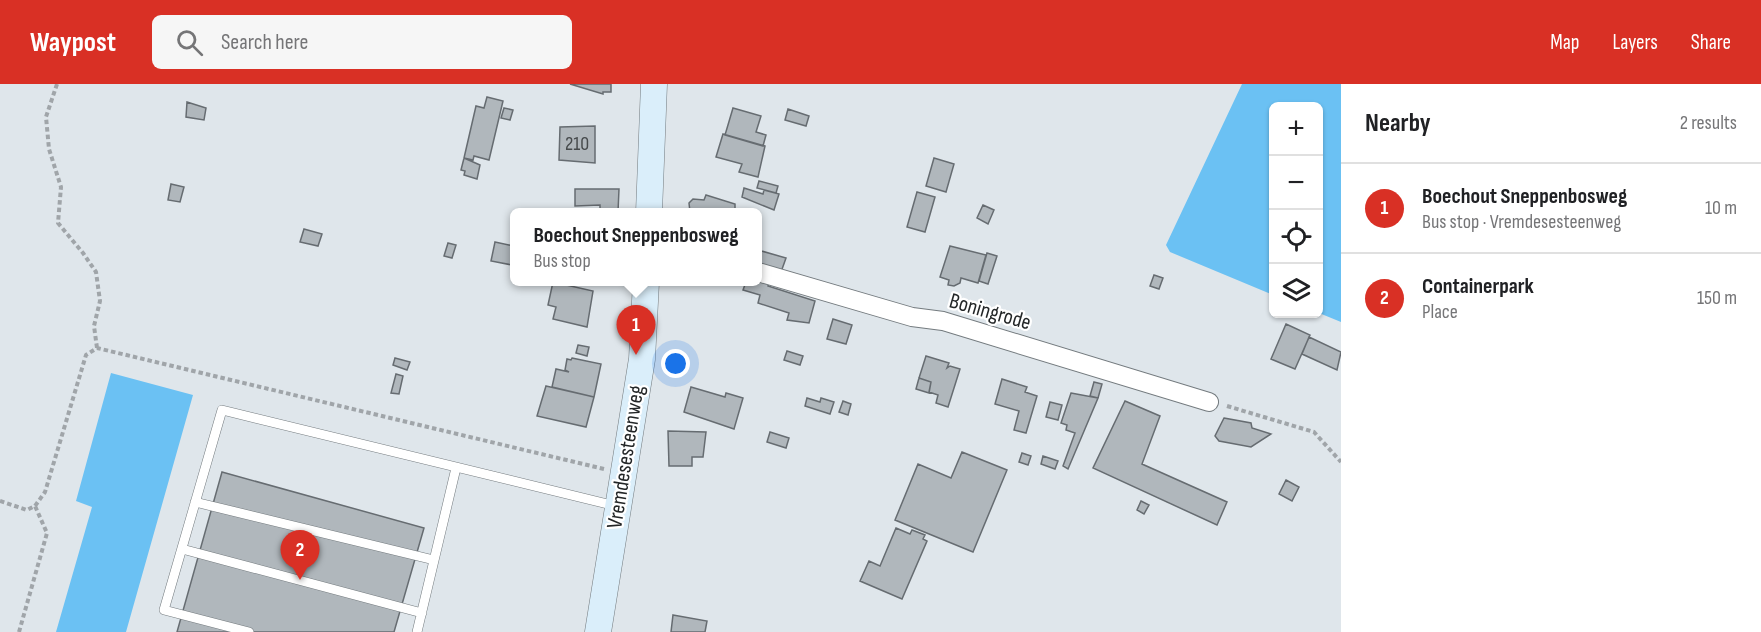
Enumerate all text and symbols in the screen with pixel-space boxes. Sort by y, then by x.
search box [152,15,572,69]
text: Waypost [30,26,116,59]
icon: search [173,26,206,59]
text: Search here [221,29,308,56]
text: Map [1550,30,1579,55]
text: Layers [1612,30,1658,55]
text: Share [1691,30,1731,55]
map controls [1269,102,1323,318]
button: + [1269,102,1323,156]
text: Nearby [1365,108,1431,139]
text: 2 results [1680,111,1737,135]
house number: 210 [565,132,589,156]
button: − [1269,156,1323,210]
text: Boechout Sneppenbosweg [1422,183,1627,210]
text: 1 [1381,196,1388,220]
text: 10 m [1705,196,1737,220]
popup [510,208,762,286]
button: locate [1269,210,1323,264]
text: Bus stop · Vremdesesteenweg [1422,210,1621,234]
text: Boechout Sneppenbosweg [533,222,739,249]
text: Bus stop [533,249,591,273]
button: layers [1269,264,1323,318]
text: Containerpark [1422,273,1534,300]
text: 2 [1380,286,1389,310]
text: 150 m [1697,286,1737,310]
street label: Boningrode [946,287,1034,337]
text: Place [1422,300,1458,324]
pin: 1 [616,306,656,355]
your location [661,349,690,378]
street label: Vremdesesteenweg [601,383,651,531]
pin: 2 [280,530,320,580]

